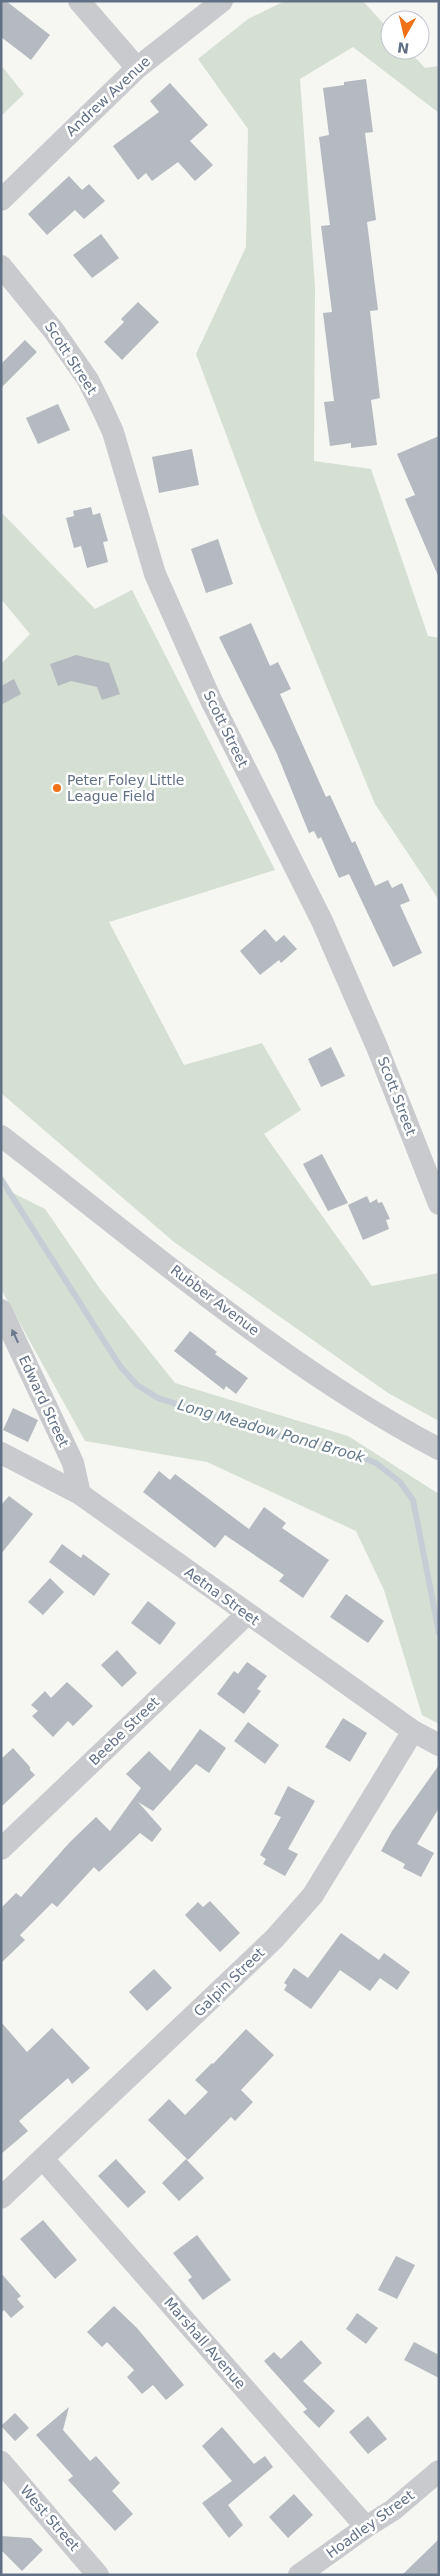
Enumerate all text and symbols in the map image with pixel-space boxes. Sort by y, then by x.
north arrow [380,10,430,60]
text: N [396,39,410,57]
street label: Andrew Avenue [63,53,153,139]
street label: Scott Street [42,319,101,398]
street label: Scott Street [201,688,252,770]
place label: Peter Foley Little League Field [67,772,184,804]
marker: Peter Foley Little League Field [51,782,63,794]
street label: Scott Street [375,1054,420,1138]
street label: Rubber Avenue [168,1262,262,1338]
one-way arrow [10,1329,19,1344]
street label: Edward Street [16,1353,72,1450]
water label: Long Meadow Pond Brook [175,1396,368,1467]
street label: Aetna Street [182,1564,263,1629]
street label: Beebe Street [86,1693,163,1768]
street label: Galpin Street [190,1944,268,2020]
street label: Marshall Avenue [161,2294,249,2392]
street label: West Street [17,2482,83,2554]
street label: Hoadley Street [323,2487,417,2561]

